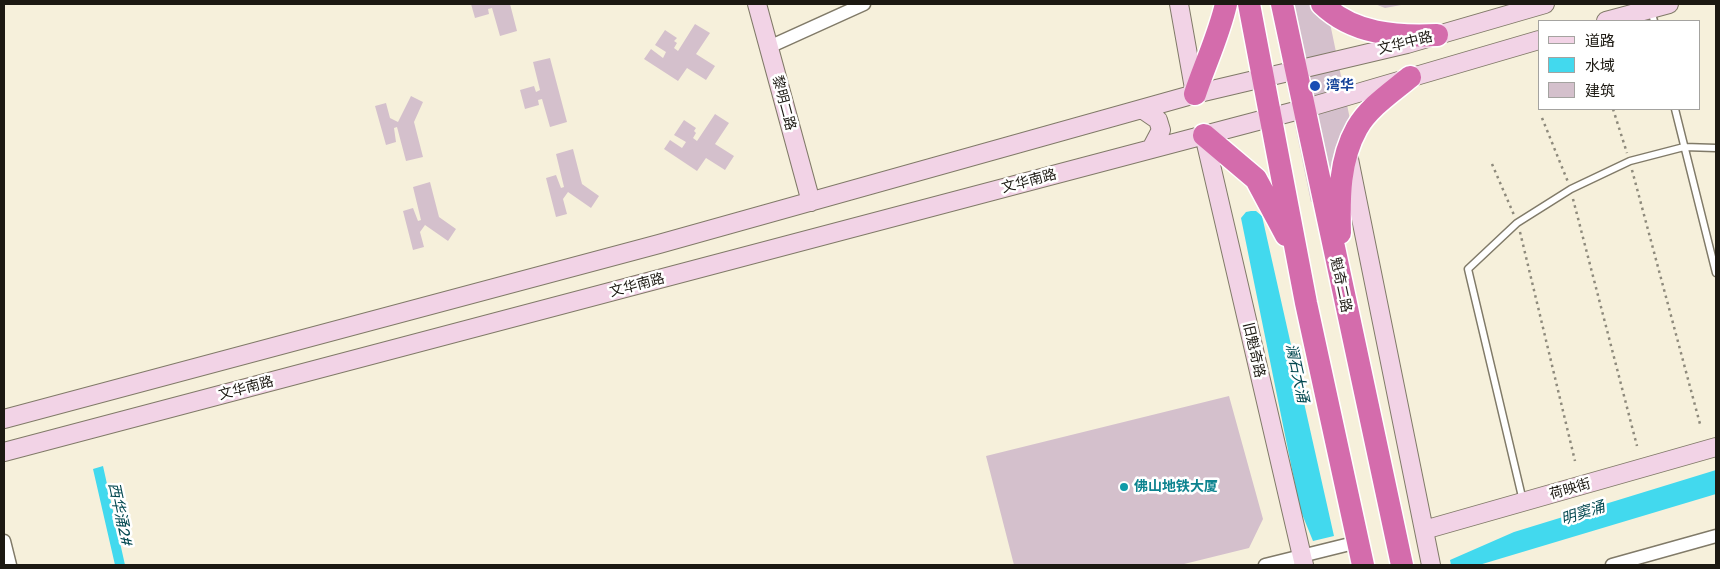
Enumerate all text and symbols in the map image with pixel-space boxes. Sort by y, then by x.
legend [1538,20,1700,110]
street label: 文华中路 [1376,28,1434,58]
text: 道路 [1585,31,1615,49]
text: 水域 [1585,56,1615,74]
street label: 黎明二路 [769,74,799,132]
place label: 湾华 [1326,78,1354,94]
marker: 湾华 [1308,79,1322,93]
text: 建筑 [1585,81,1615,99]
street label: 文华南路 [1000,166,1058,196]
street label: 魁奇二路 [1327,256,1355,314]
street label: 文华南路 [608,270,666,300]
street label: 旧魁奇路 [1240,321,1268,379]
water label: 澜石大涌 [1282,342,1312,404]
street label: 文华南路 [217,373,275,403]
street label: 荷映街 [1547,475,1593,503]
place label: 佛山地铁大厦 [1134,479,1218,495]
water label: 西华涌2# [105,481,135,547]
marker: 佛山地铁大厦 [1118,481,1130,493]
water label: 明窦涌 [1559,497,1607,529]

